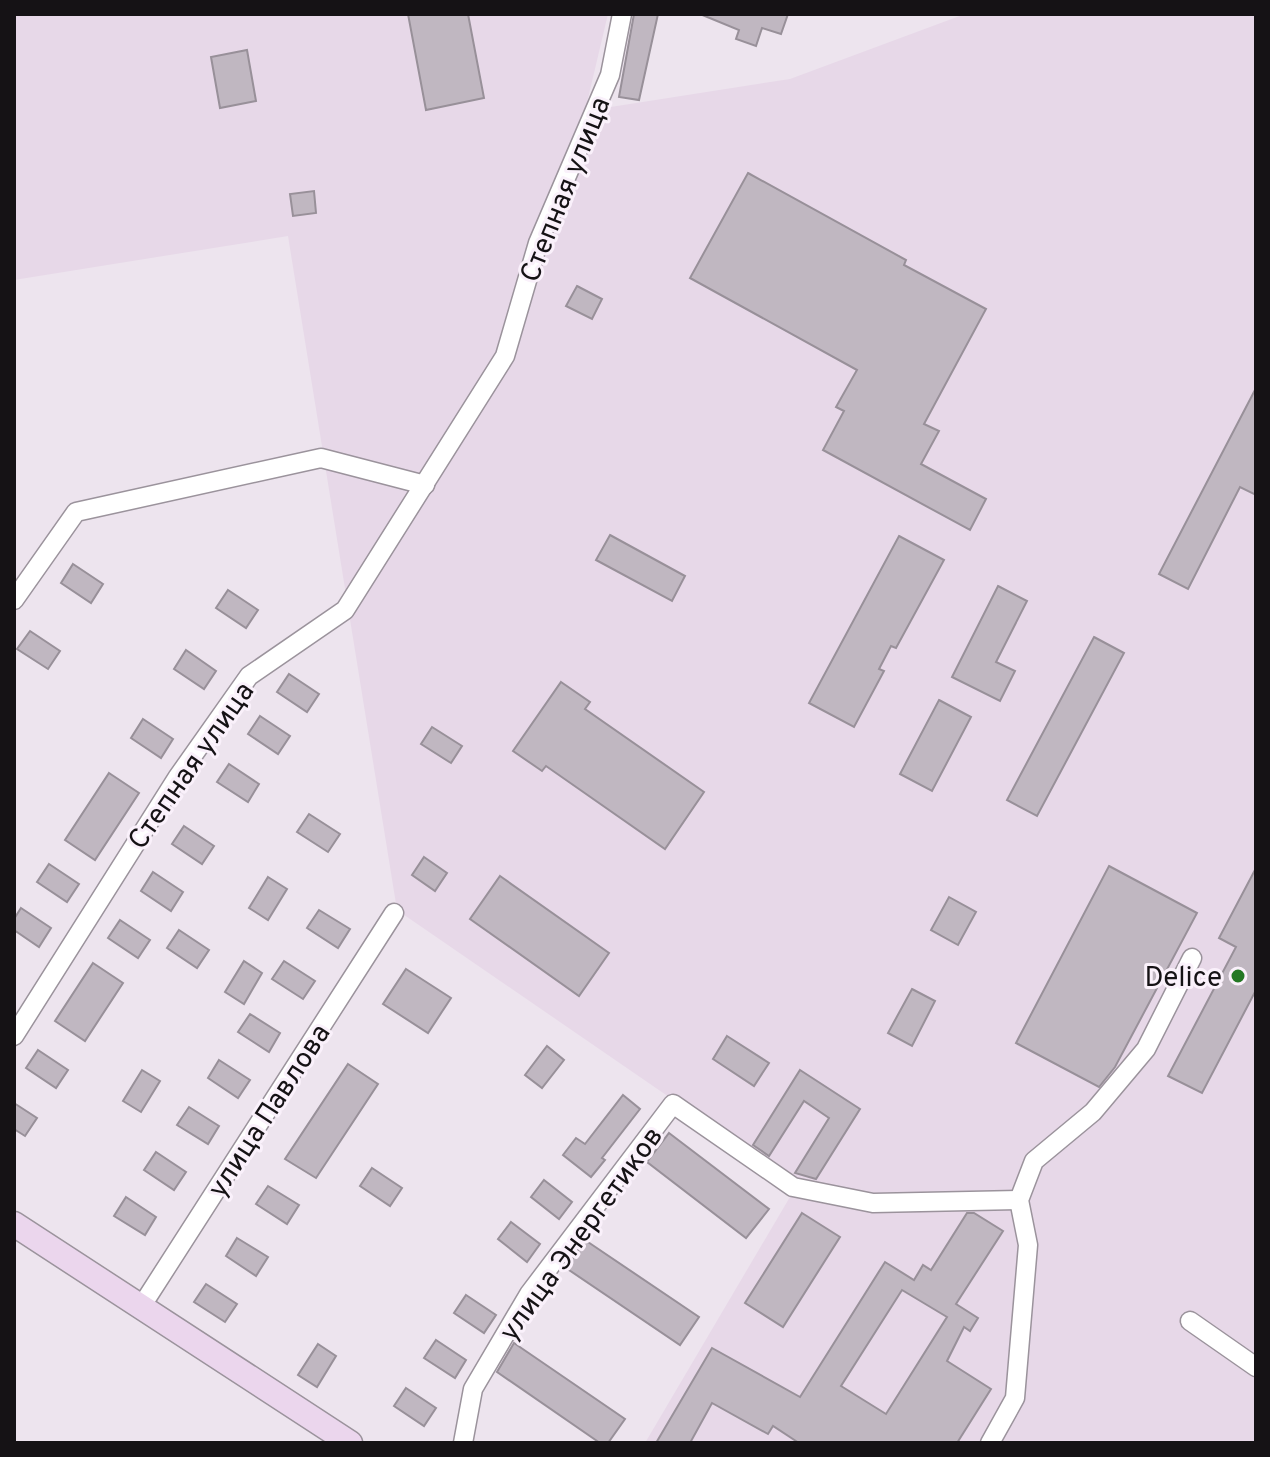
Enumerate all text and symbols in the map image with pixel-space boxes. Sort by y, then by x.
street label: Степная улица [513,92,620,288]
street label: Степная улица [121,676,264,858]
place label: Delice [1144,961,1222,997]
marker: Delice [1229,967,1247,985]
street label: улица Павлова [201,1018,340,1205]
street label: улица Энергетиков [492,1120,672,1349]

